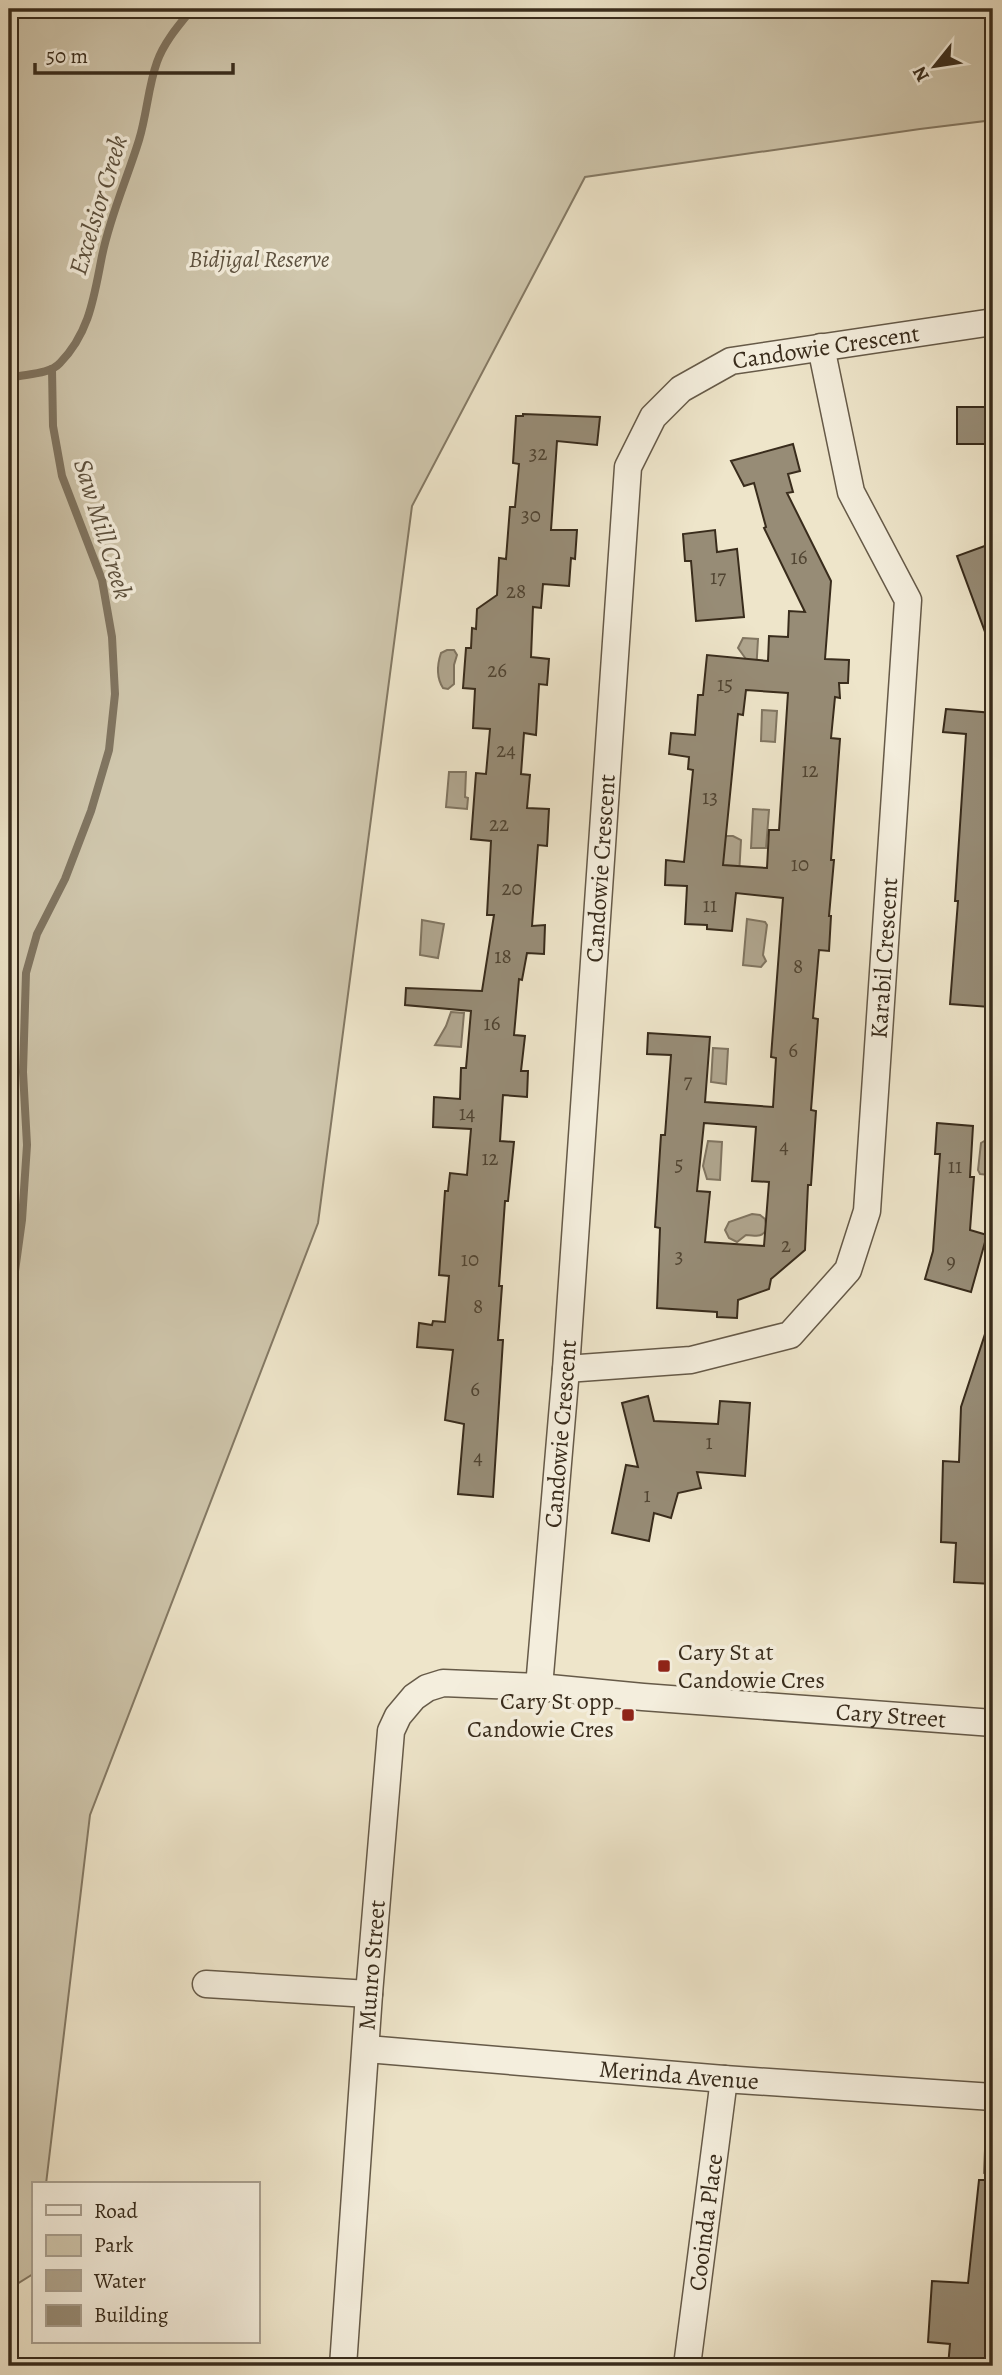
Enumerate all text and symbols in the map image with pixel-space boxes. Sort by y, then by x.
scale bar [35,32,233,76]
north arrow [900,32,970,102]
text: 50 m [46,42,88,70]
text: N [906,61,936,86]
water label: Excelsior Creek [60,131,136,279]
park label: Bidjigal Reserve [189,243,330,275]
street label: Candowie Crescent [730,317,922,377]
house number: 32 [529,439,547,467]
water label: Saw Mill Creek [65,455,141,603]
house number: 30 [521,501,541,529]
house number: 16 [791,543,808,571]
house number: 17 [710,563,726,591]
house number: 28 [506,577,526,605]
house number: 26 [487,656,507,684]
house number: 15 [717,670,733,698]
house number: 24 [496,736,516,764]
house number: 12 [801,756,819,784]
street label: Candowie Crescent [578,773,623,964]
house number: 13 [702,783,718,811]
house number: 22 [489,810,509,838]
house number: 10 [791,850,809,878]
house number: 20 [501,874,523,902]
street label: Karabil Crescent [863,876,905,1040]
house number: 11 [703,891,717,919]
house number: 18 [494,942,512,970]
house number: 8 [793,952,803,980]
house number: 16 [484,1009,501,1037]
house number: 6 [788,1036,798,1064]
house number: 7 [684,1067,693,1095]
house number: 14 [459,1099,475,1127]
house number: 4 [779,1132,789,1160]
house number: 12 [481,1144,499,1172]
house number: 5 [674,1150,684,1178]
house number: 11 [948,1152,962,1180]
house number: 2 [781,1231,791,1259]
house number: 3 [675,1242,683,1270]
house number: 10 [461,1245,479,1273]
house number: 9 [946,1247,956,1275]
house number: 8 [473,1292,483,1320]
street label: Candowie Crescent [537,1339,584,1529]
house number: 6 [470,1375,480,1403]
house number: 1 [705,1428,713,1456]
house number: 4 [473,1443,483,1471]
house number: 1 [643,1481,651,1509]
place label: Cary St at Candowie Cres [678,1636,825,1696]
marker: Cary St at Candowie Cres [656,1658,672,1674]
place label: Cary St opp Candowie Cres [467,1685,614,1745]
street label: Cary Street [835,1695,947,1735]
marker: Cary St opp Candowie Cres [620,1707,636,1723]
street label: Munro Street [351,1898,393,2031]
street label: Merinda Avenue [598,2053,760,2097]
street label: Cooinda Place [681,2152,730,2293]
legend [32,2182,259,2344]
text: Road [94,2197,138,2225]
text: Park [94,2231,134,2259]
text: Water [93,2267,146,2295]
text: Building [94,2301,169,2329]

